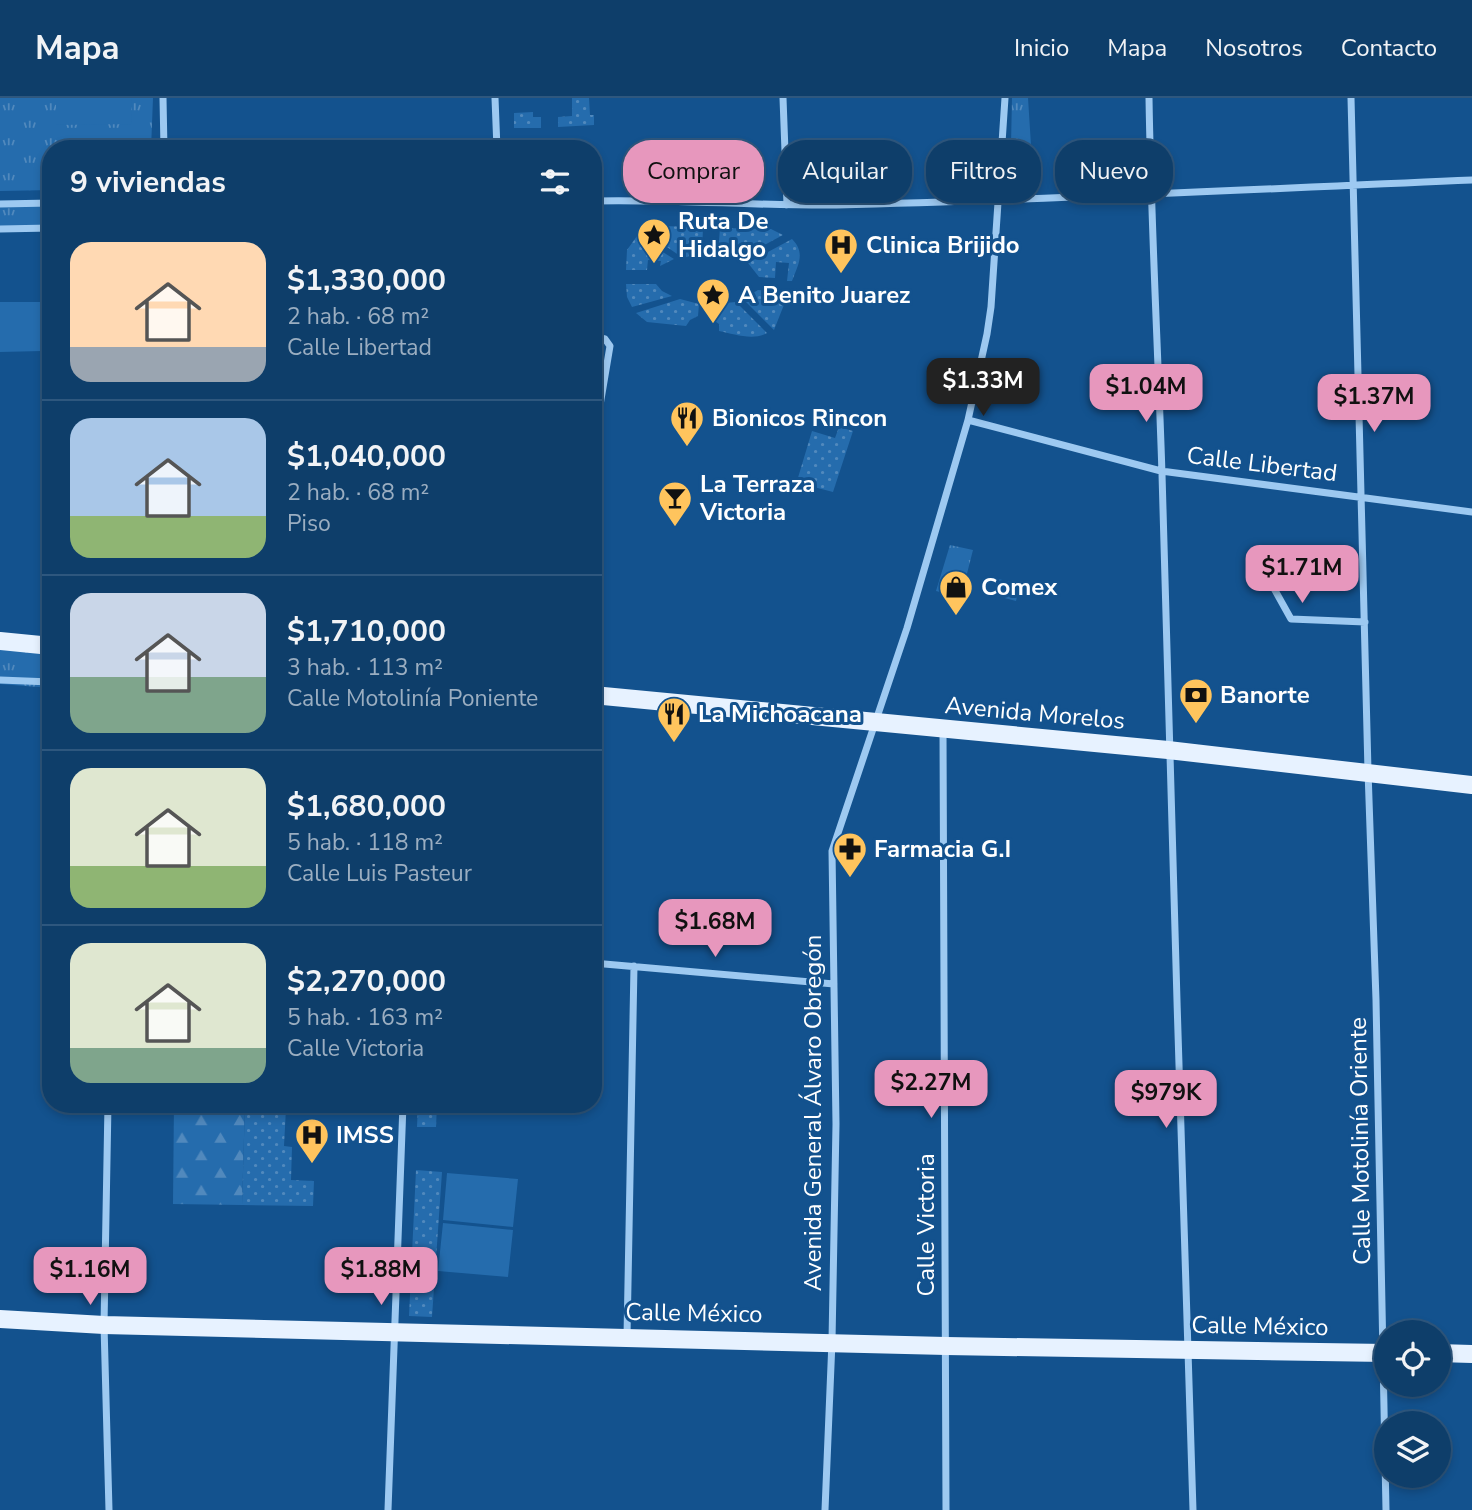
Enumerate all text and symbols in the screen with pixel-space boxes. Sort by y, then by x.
text: Mapa [35,26,120,71]
text: Inicio [1014,32,1069,64]
text: Mapa [1107,32,1167,64]
text: Nosotros [1205,32,1303,64]
text: Contacto [1341,32,1437,64]
chip: Comprar [623,140,764,203]
chip: Alquilar [778,140,912,203]
chip: Filtros [926,140,1041,203]
chip: Nuevo [1055,140,1173,203]
text: 9 viviendas [70,162,226,203]
icon: filters [536,163,574,201]
place label: Ruta De Hidalgo [678,205,768,265]
place icon: Ruta De Hidalgo [635,216,673,265]
hospital icon: Clinica Brijido [822,226,860,275]
place label: Clinica Brijido [866,229,1020,261]
text: $1,330,000 [287,260,446,301]
icon: home [126,270,210,354]
place icon: A Benito Juarez [694,276,732,325]
place label: A Benito Juarez [738,279,910,311]
text: 2 hab. · 68 m² [287,301,429,332]
text: Calle Libertad [287,332,432,363]
pin: $1.33M [926,358,1040,418]
pin: $1.04M [1089,364,1203,424]
text: $1.33M [943,365,1023,396]
text: $1.04M [1106,371,1186,402]
pin: $1.37M [1317,374,1431,434]
text: $1.37M [1334,381,1414,412]
restaurant icon: Bionicos Rincon [668,399,706,448]
place label: Bionicos Rincon [712,402,887,434]
text: $1,040,000 [287,436,446,477]
street label: Calle Libertad [1185,439,1339,489]
icon: home [126,446,210,530]
place label: La Terraza Victoria [699,468,815,528]
text: 2 hab. · 68 m² [287,477,429,508]
bar icon: La Terraza Victoria [656,479,694,528]
text: Piso [287,508,331,539]
pin: $1.71M [1245,546,1359,605]
text: $1.71M [1262,552,1342,583]
shop icon: Comex [937,568,975,617]
place label: Comex [981,571,1058,603]
text: $1,710,000 [287,611,446,652]
icon: home [126,621,210,705]
text: 3 hab. · 113 m² [287,652,443,683]
bank icon: Banorte [1177,676,1215,725]
place label: Banorte [1220,679,1310,711]
text: Calle Motolinía Poniente [287,683,538,714]
street label: Avenida Morelos [944,689,1126,737]
restaurant icon: La Michoacana [655,695,693,744]
place label: La Michoacana [698,698,862,730]
text: $1,680,000 [287,786,446,827]
icon: home [126,796,210,880]
text: 5 hab. · 118 m² [287,827,443,858]
pharmacy icon: Farmacia G.I [831,830,869,879]
place label: Farmacia G.I [874,833,1011,865]
text: Calle Luis Pasteur [287,858,472,889]
pin: $1.68M [658,900,772,959]
text: $1.68M [675,906,755,937]
street label: Avenida General Álvaro Obregón [797,935,829,1291]
text: $2,270,000 [287,961,446,1002]
icon: home [126,971,210,1055]
text: 5 hab. · 163 m² [287,1002,443,1033]
street label: Calle Motolinía Oriente [1342,1017,1378,1265]
text: Calle Victoria [287,1033,424,1064]
pin: $2.27M [874,1060,988,1120]
text: $2.27M [891,1067,971,1098]
pin: $979K [1117,1070,1215,1130]
text: $979K [1131,1077,1201,1108]
hospital icon: IMSS [293,1116,331,1165]
place label: IMSS [336,1119,394,1151]
street label: Calle Victoria [910,1153,942,1297]
pin: $1.16M [33,1248,147,1307]
pin: $1.88M [324,1248,438,1307]
text: $1.16M [50,1254,130,1285]
text: $1.88M [341,1254,421,1285]
street label: Calle México [625,1296,763,1330]
street label: Calle México [1191,1309,1329,1343]
map controls [1374,1320,1451,1488]
button: locate [1374,1320,1451,1397]
button: layers [1374,1411,1451,1488]

